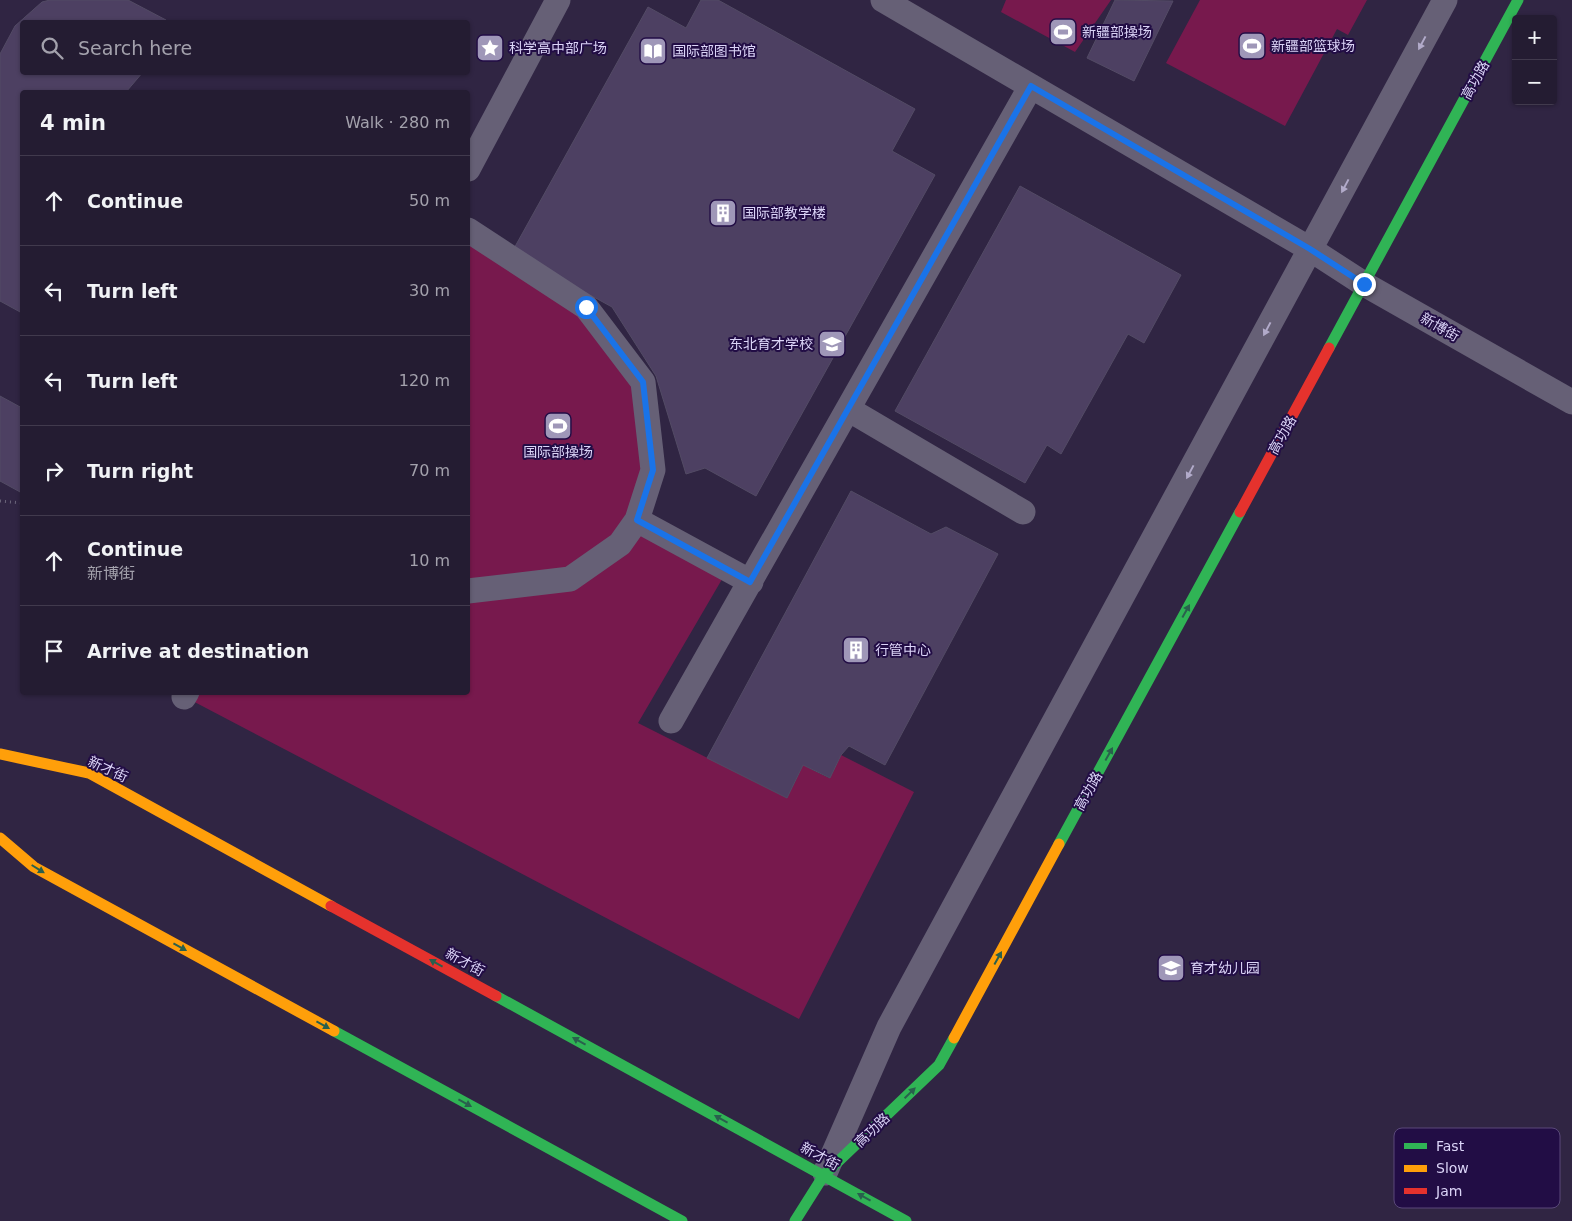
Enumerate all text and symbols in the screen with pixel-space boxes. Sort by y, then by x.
map controls [1512,15,1557,105]
button: + [1512,15,1557,60]
sports icon: 新疆部操场 [1048,17,1078,47]
search box [20,20,470,75]
place label: 新疆部操场 [1082,24,1152,40]
sports icon: 新疆部篮球场 [1237,31,1267,61]
place icon: 科学高中部广场 [475,33,505,63]
icon: search [38,34,66,62]
library icon: 国际部图书馆 [638,36,668,66]
one-way arrow [1418,36,1426,50]
text: Search here [78,37,192,59]
place label: 新疆部篮球场 [1271,38,1355,54]
place label: 科学高中部广场 [509,40,607,56]
place label: 国际部图书馆 [672,43,756,59]
street label: 高功路 [1458,58,1492,102]
button: − [1512,60,1557,105]
text: 4 min [40,111,106,135]
text: Walk · 280 m [345,113,450,132]
one-way arrow [1340,179,1349,192]
icon: ahead [40,187,68,215]
text: Continue [87,190,183,212]
text: 50 m [409,191,450,210]
building icon: 国际部教学楼 [708,198,738,228]
place label: 国际部教学楼 [742,205,826,221]
route end [1353,273,1376,296]
icon: left [40,277,68,305]
text: Turn left [87,280,178,302]
text: 30 m [409,281,450,300]
route start [575,296,598,319]
street label: 新博街 [1418,310,1462,344]
one-way arrow [1263,321,1271,336]
school or university icon: 东北育才学校 [817,329,847,359]
place label: 东北育才学校 [729,336,813,352]
icon: left [40,367,68,395]
text: Turn left [87,370,178,392]
text: 120 m [399,371,450,390]
sports icon: 国际部操场 [543,411,573,441]
street label: 高功路 [1265,413,1299,457]
place label: 国际部操场 [523,444,593,460]
icon: right [40,457,68,485]
text: Turn right [87,460,193,482]
text: 70 m [409,461,450,480]
one-way arrow [1186,464,1194,479]
text: Continue [87,538,183,560]
icon: ahead [40,547,68,575]
text: 10 m [409,551,450,570]
text: 新博街 [87,564,135,583]
one-way arrow [1182,604,1190,618]
building icon: 行管中心 [841,635,871,665]
icon: arrive [40,637,68,665]
text: Arrive at destination [87,640,309,662]
place label: 行管中心 [875,642,931,658]
one-way arrow [1105,746,1113,761]
street label: 新才街 [86,753,130,785]
street label: 高功路 [1071,769,1105,813]
one-way arrow [31,864,45,873]
one-way arrow [173,943,188,951]
street label: 新才街 [443,945,487,979]
one-way arrow [993,951,1002,965]
school or university icon: 育才幼儿园 [1156,953,1186,983]
one-way arrow [429,959,444,967]
place label: 育才幼儿园 [1190,960,1260,976]
one-way arrow [316,1021,330,1029]
one-way arrow [571,1037,586,1045]
one-way arrow [904,1087,916,1099]
one-way arrow [458,1099,473,1107]
street label: 高功路 [851,1110,893,1150]
one-way arrow [714,1115,729,1123]
legend [1394,1128,1560,1208]
text: Fast [1436,1138,1465,1154]
street label: 新才街 [798,1139,842,1173]
text: Slow [1436,1160,1469,1176]
text: Jam [1435,1183,1462,1199]
one-way arrow [857,1193,870,1202]

